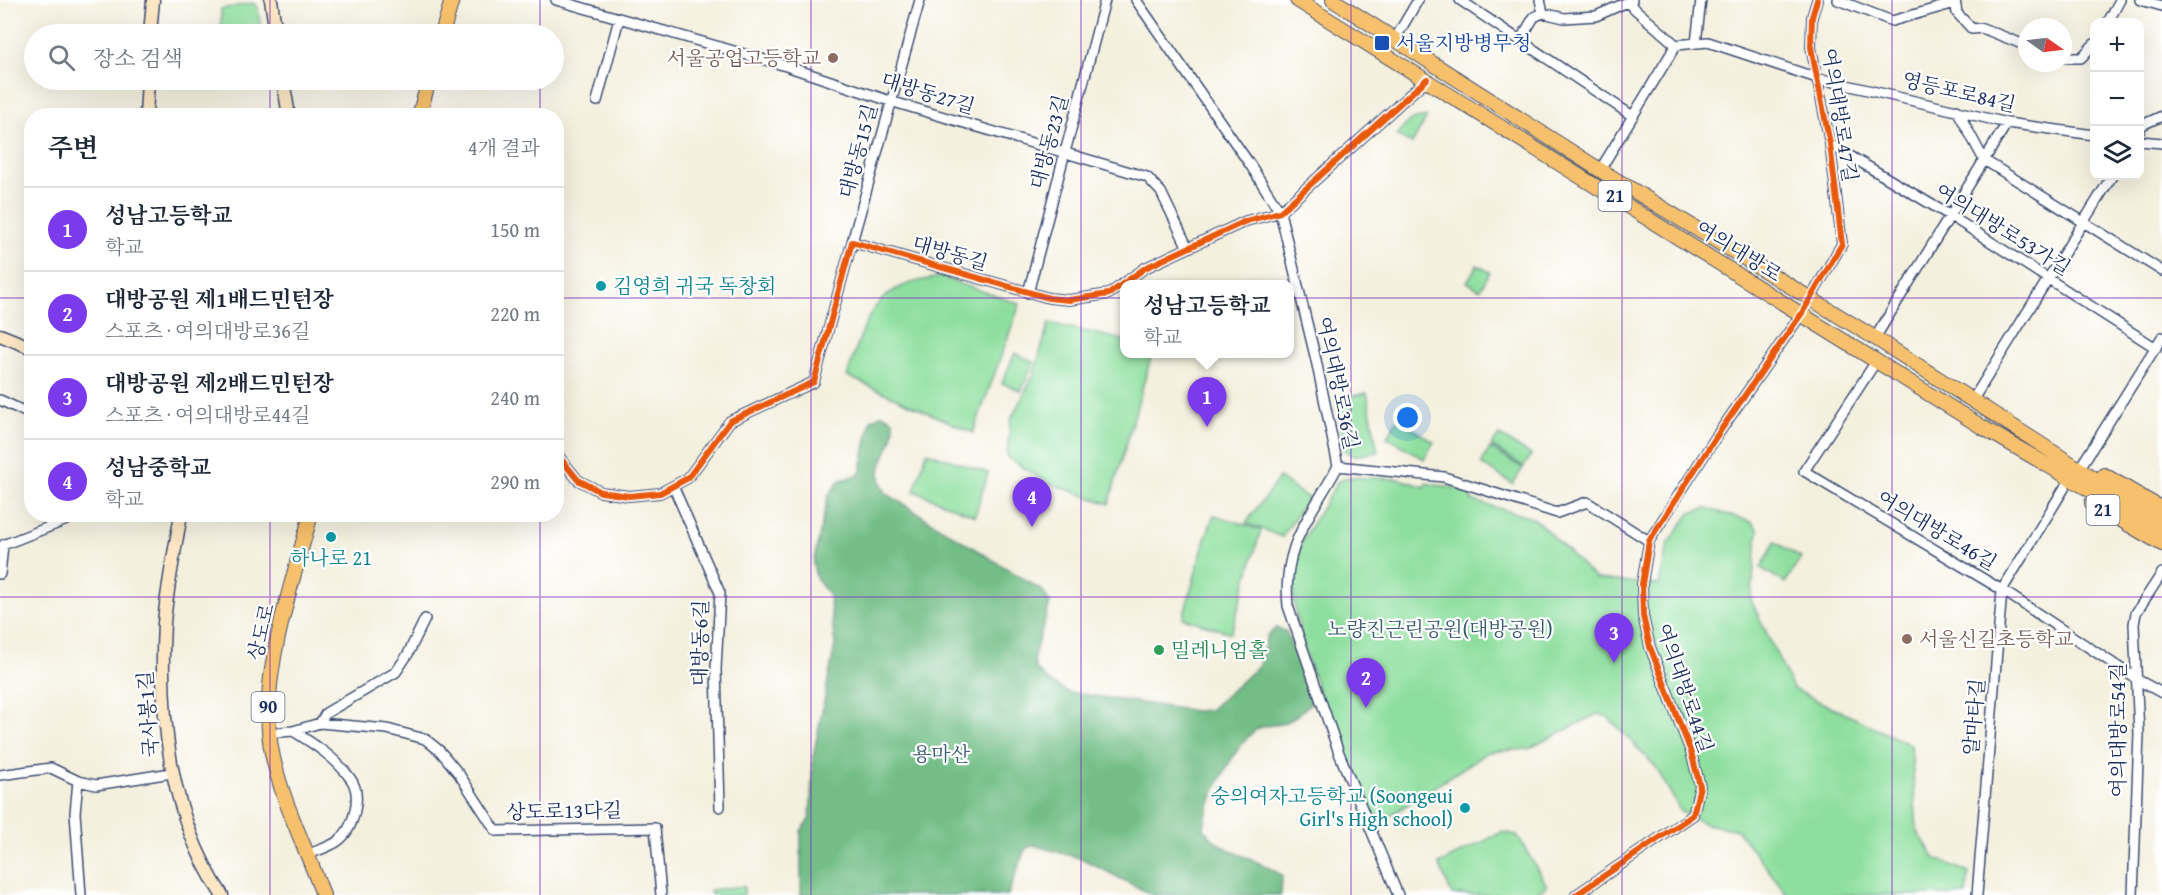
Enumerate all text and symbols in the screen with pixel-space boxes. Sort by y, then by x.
north arrow [2018,18,2072,72]
map controls [2090,18,2144,180]
button: + [2090,18,2144,72]
search box [24,24,564,90]
place label: 서울지방병무청 [1396,28,1531,57]
marker: 서울지방병무청 [1373,34,1391,52]
icon: search [45,41,78,74]
text: 장소 검색 [93,42,183,74]
place label: 서울공업고등학교 [666,43,822,72]
street label: 여의대방로47길 [1816,46,1865,184]
marker: 서울공업고등학교 [826,51,840,65]
street label: 영등포로84길 [1899,64,2019,119]
street label: 대방동27길 [878,65,979,121]
button: − [2090,72,2144,126]
street label: 대방동23길 [1022,91,1075,192]
street label: 대방동15길 [831,100,884,201]
button: layers [2090,126,2144,180]
text: 주변 [48,128,98,167]
text: 4개 결과 [468,133,540,162]
street label: 여의대방로53가길 [1930,175,2076,282]
road number: 21 [1598,181,1632,211]
text: 성남고등학교 [105,199,233,231]
street label: 여의대방로 [1691,213,1788,288]
text: 1 [62,215,73,244]
text: 150 m [490,215,540,244]
street label: 대방동길 [909,228,991,277]
text: 학교 [105,232,144,261]
place label: 김영희 귀국 독창회 [613,271,776,300]
marker: 김영희 귀국 독창회 [594,279,608,293]
popup [1120,280,1294,358]
text: 대방공원 제1배드민턴장 [105,283,334,315]
text: 성남고등학교 [1143,289,1271,321]
text: 2 [62,299,73,328]
text: 220 m [490,299,540,328]
street label: 여의대방로36길 [1310,314,1367,452]
text: 스포츠 · 여의대방로36길 [105,316,310,345]
text: 학교 [1143,322,1182,351]
text: 대방공원 제2배드민턴장 [105,367,334,399]
pin: 1 [1188,378,1226,427]
text: 3 [62,383,73,412]
text: 240 m [490,383,540,412]
text: 스포츠 · 여의대방로44길 [105,400,310,429]
your location [1393,403,1422,432]
text: 성남중학교 [105,451,211,483]
text: 4 [62,467,73,496]
text: 290 m [490,467,540,496]
pin: 4 [1012,478,1052,527]
street label: 여의대방로46길 [1872,482,2003,577]
text: 학교 [105,484,144,513]
road number: 21 [2086,495,2120,525]
marker: 하나로 21 [324,530,338,544]
place label: 하나로 21 [290,543,372,572]
street label: 대방동6길 [684,599,715,687]
street label: 상도로 [240,600,281,663]
park label: 노량진근린공원(대방공원) [1327,614,1553,643]
pin: 3 [1594,614,1634,663]
street label: 여의대방로44길 [1650,619,1721,756]
place label: 서울신길초등학교 [1919,624,2074,653]
marker: 서울신길초등학교 [1900,632,1914,646]
place label: 밀레니엄홀 [1171,635,1268,664]
marker: 밀레니엄홀 [1152,643,1166,657]
pin: 2 [1346,658,1386,708]
street label: 여의대방로54길 [2103,662,2132,798]
street label: 국사봉1길 [130,670,165,758]
street label: 알마타길 [1956,677,1991,757]
road number: 90 [252,692,284,722]
park label: 용마산 [912,739,971,768]
place label: 숭의여자고등학교 (Soongeui Girl's High school) [1210,781,1453,833]
street label: 상도로13다길 [506,795,622,826]
marker: 숭의여자고등학교 (Soongeui Girl's High school) [1458,801,1472,815]

